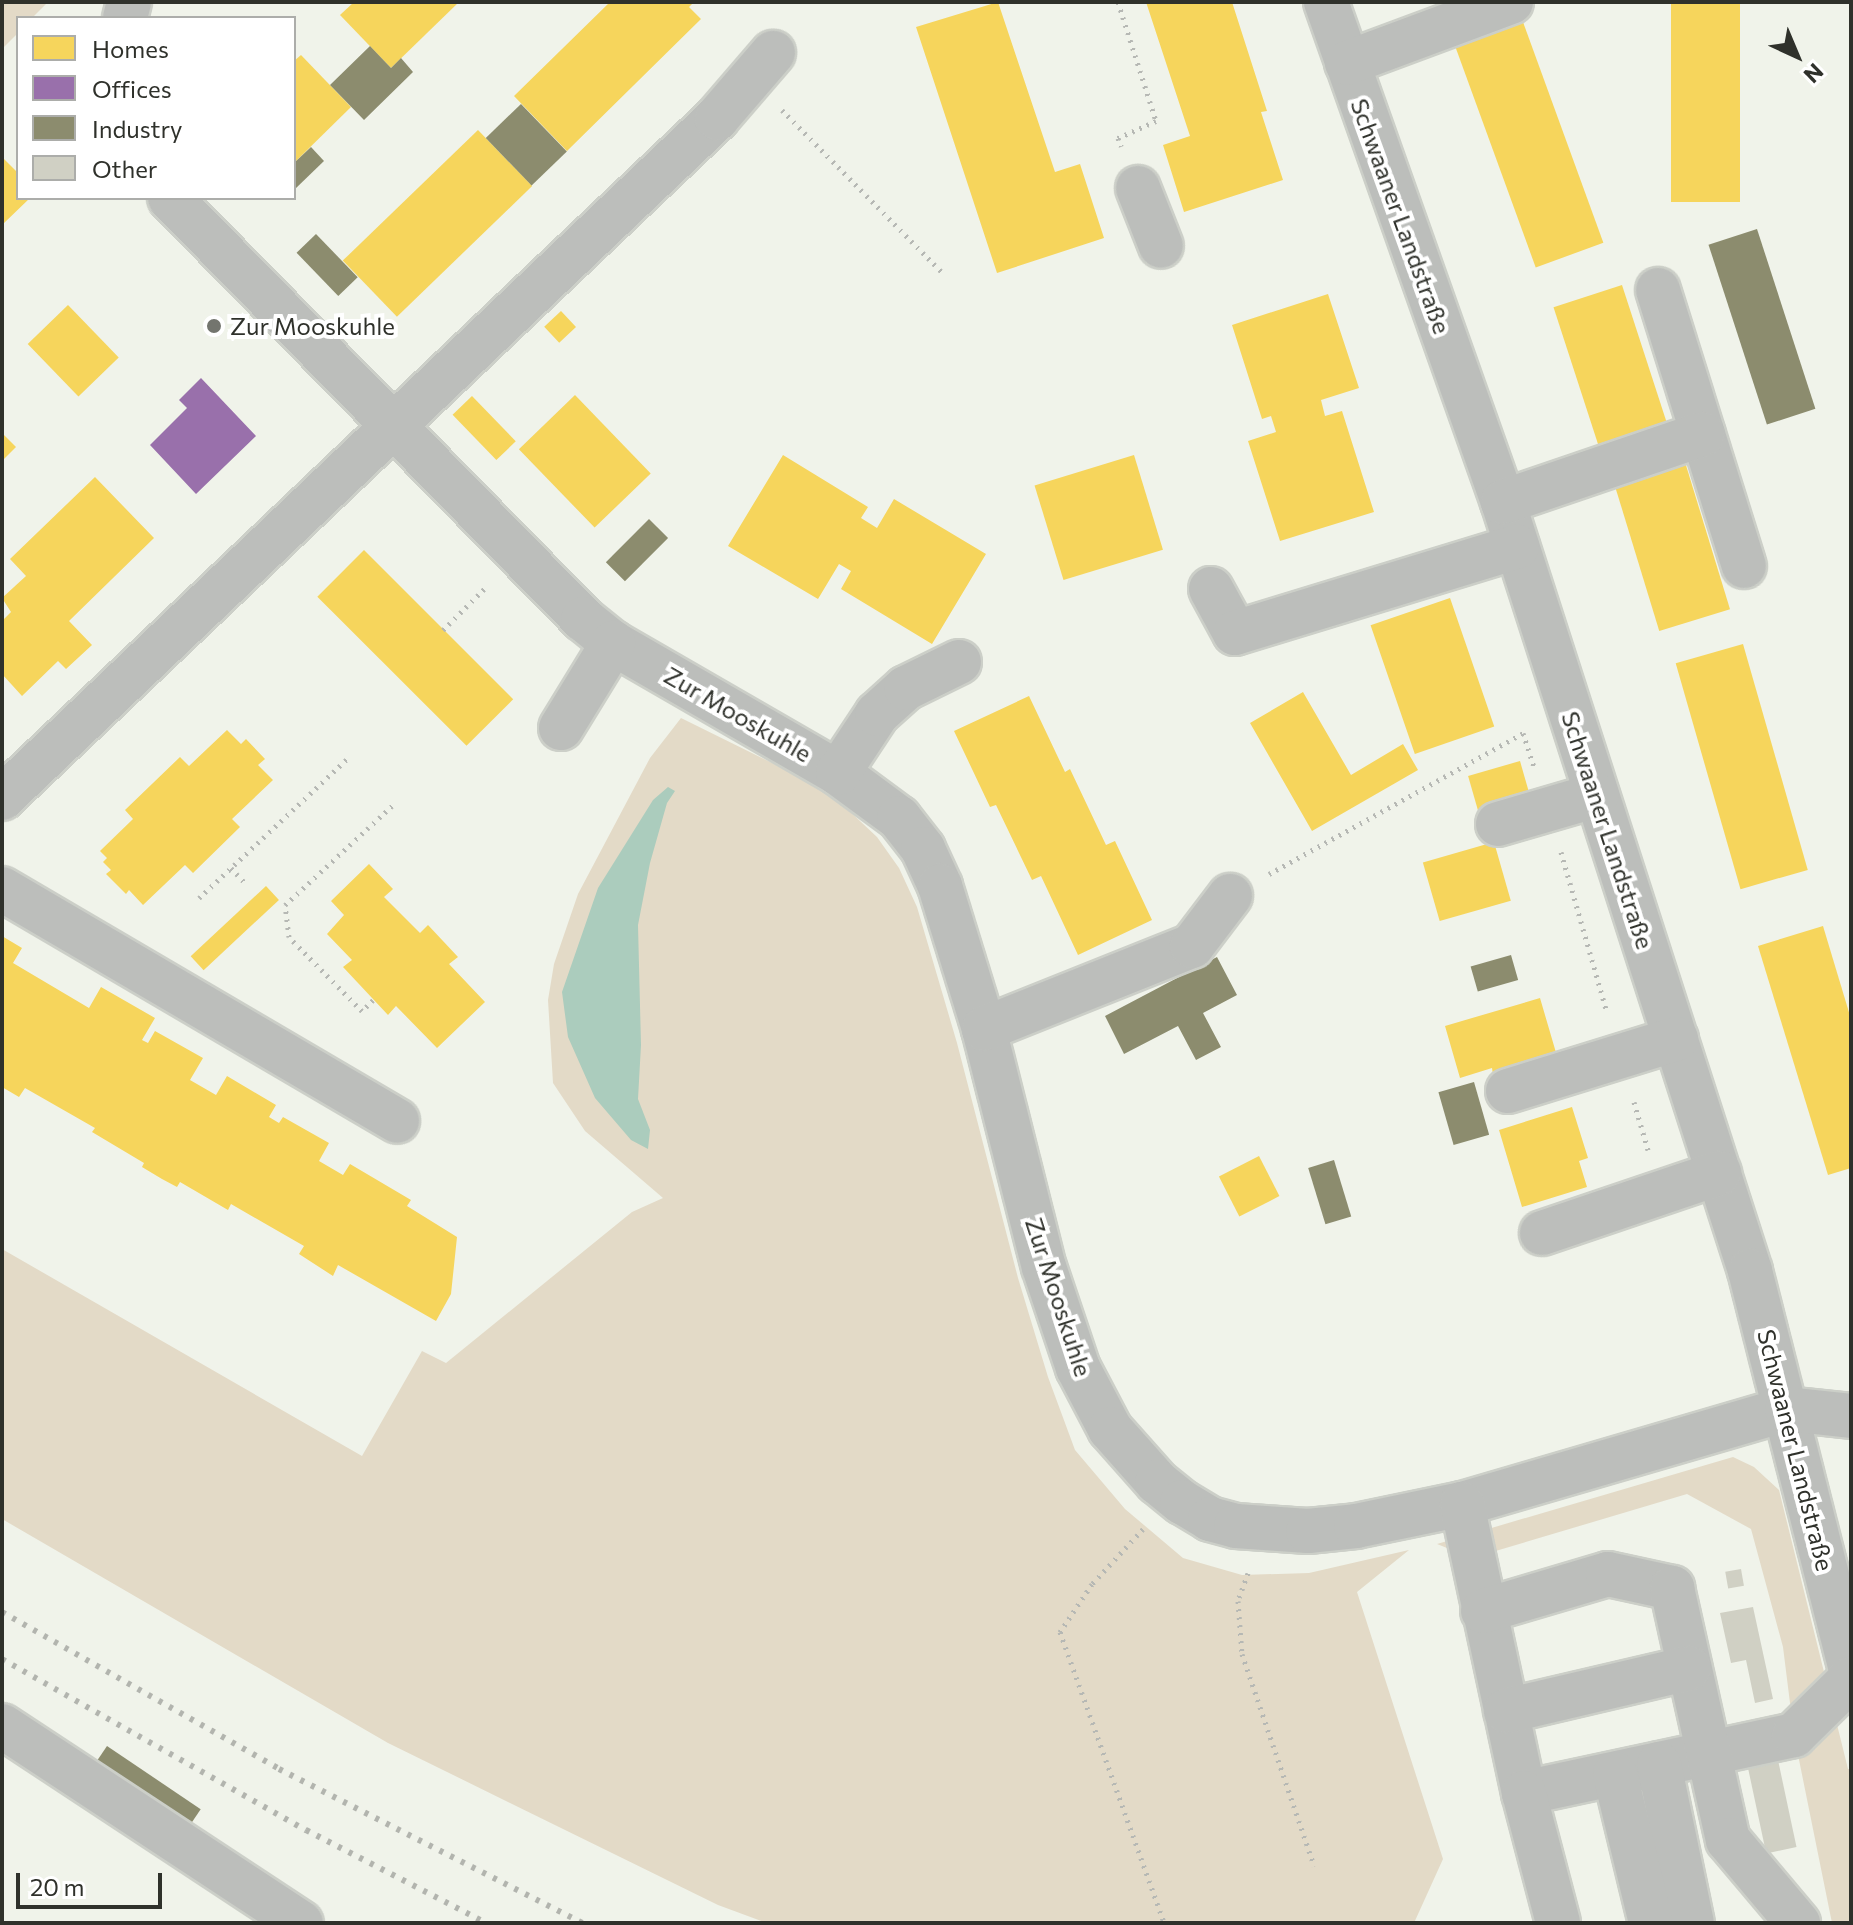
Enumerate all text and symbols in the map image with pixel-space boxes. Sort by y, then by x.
legend [16,16,296,200]
north arrow [1757,16,1837,96]
text: Homes [92,34,169,63]
text: N [1799,58,1829,89]
text: Offices [92,74,172,103]
street label: Schwaaner Landstraße [1345,95,1457,337]
text: Industry [92,114,182,143]
text: Other [92,154,157,183]
place label: Zur Mooskuhle [230,312,395,340]
marker: Zur Mooskuhle [205,317,223,335]
street label: Zur Mooskuhle [659,660,817,768]
street label: Schwaaner Landstraße [1556,708,1660,952]
street label: Zur Mooskuhle [1020,1214,1098,1380]
street label: Schwaaner Landstraße [1752,1326,1840,1574]
scale bar [20,1857,166,1907]
text: 20 m [30,1872,84,1901]

